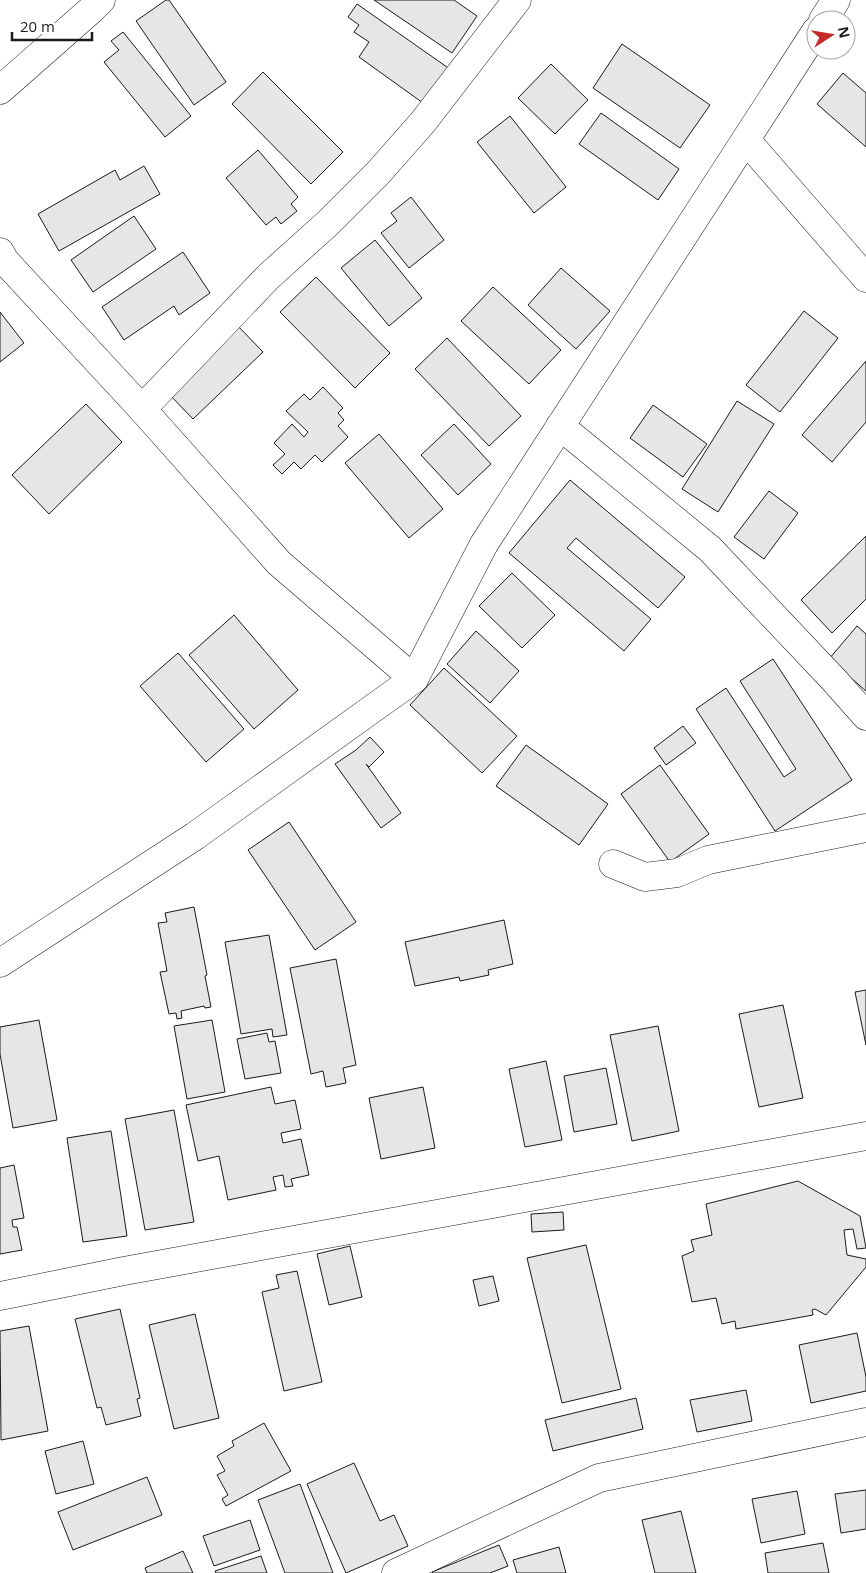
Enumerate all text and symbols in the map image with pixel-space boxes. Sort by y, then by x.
scale bar [12,10,92,42]
north arrow [806,10,856,60]
text: 20 m [20,16,55,36]
text: N [834,25,855,40]

